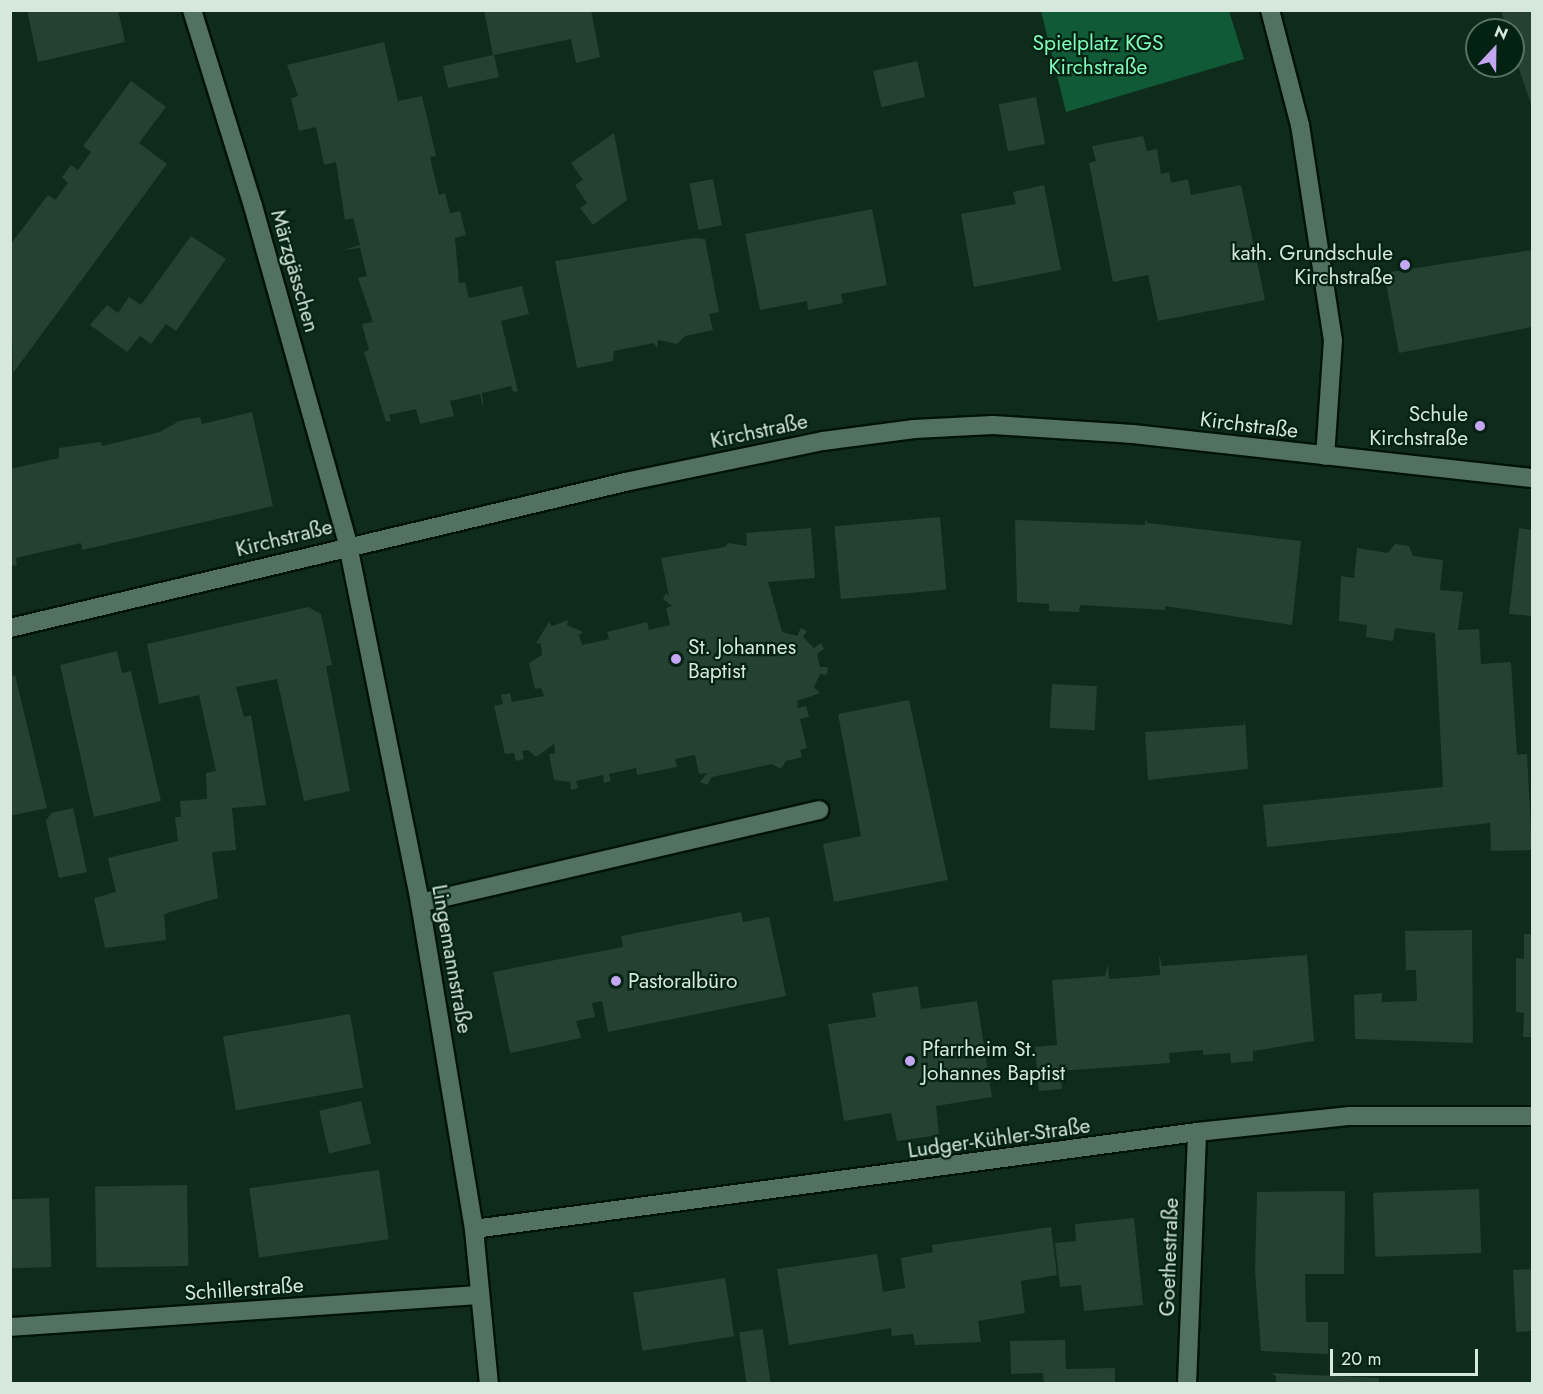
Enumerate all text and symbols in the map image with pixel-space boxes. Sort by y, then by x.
north arrow [1465,18,1525,78]
text: N [1491,20,1511,46]
park label: Spielplatz KGS Kirchstraße [1032,30,1164,80]
street label: Märzgässchen [265,207,325,335]
place label: kath. Grundschule Kirchstraße [1231,240,1393,290]
marker: kath. Grundschule Kirchstraße [1398,258,1412,272]
place label: Schule Kirchstraße [1369,401,1468,451]
street label: Kirchstraße [1198,406,1300,444]
street label: Kirchstraße [708,408,810,454]
marker: Schule Kirchstraße [1473,419,1487,433]
street label: Kirchstraße [233,514,335,562]
place label: St. Johannes Baptist [688,634,796,684]
marker: St. Johannes Baptist [669,652,683,666]
street label: Lingemannstraße [427,883,477,1035]
place label: Pastoralbüro [628,968,737,994]
marker: Pastoralbüro [609,974,623,988]
place label: Pfarrheim St. Johannes Baptist [922,1036,1065,1086]
marker: Pfarrheim St. Johannes Baptist [903,1054,917,1068]
street label: Ludger-Kühler-Straße [906,1113,1092,1163]
street label: Goethestraße [1154,1197,1184,1317]
street label: Schillerstraße [184,1272,304,1306]
scale bar [1333,1337,1482,1375]
text: 20 m [1341,1346,1381,1372]

